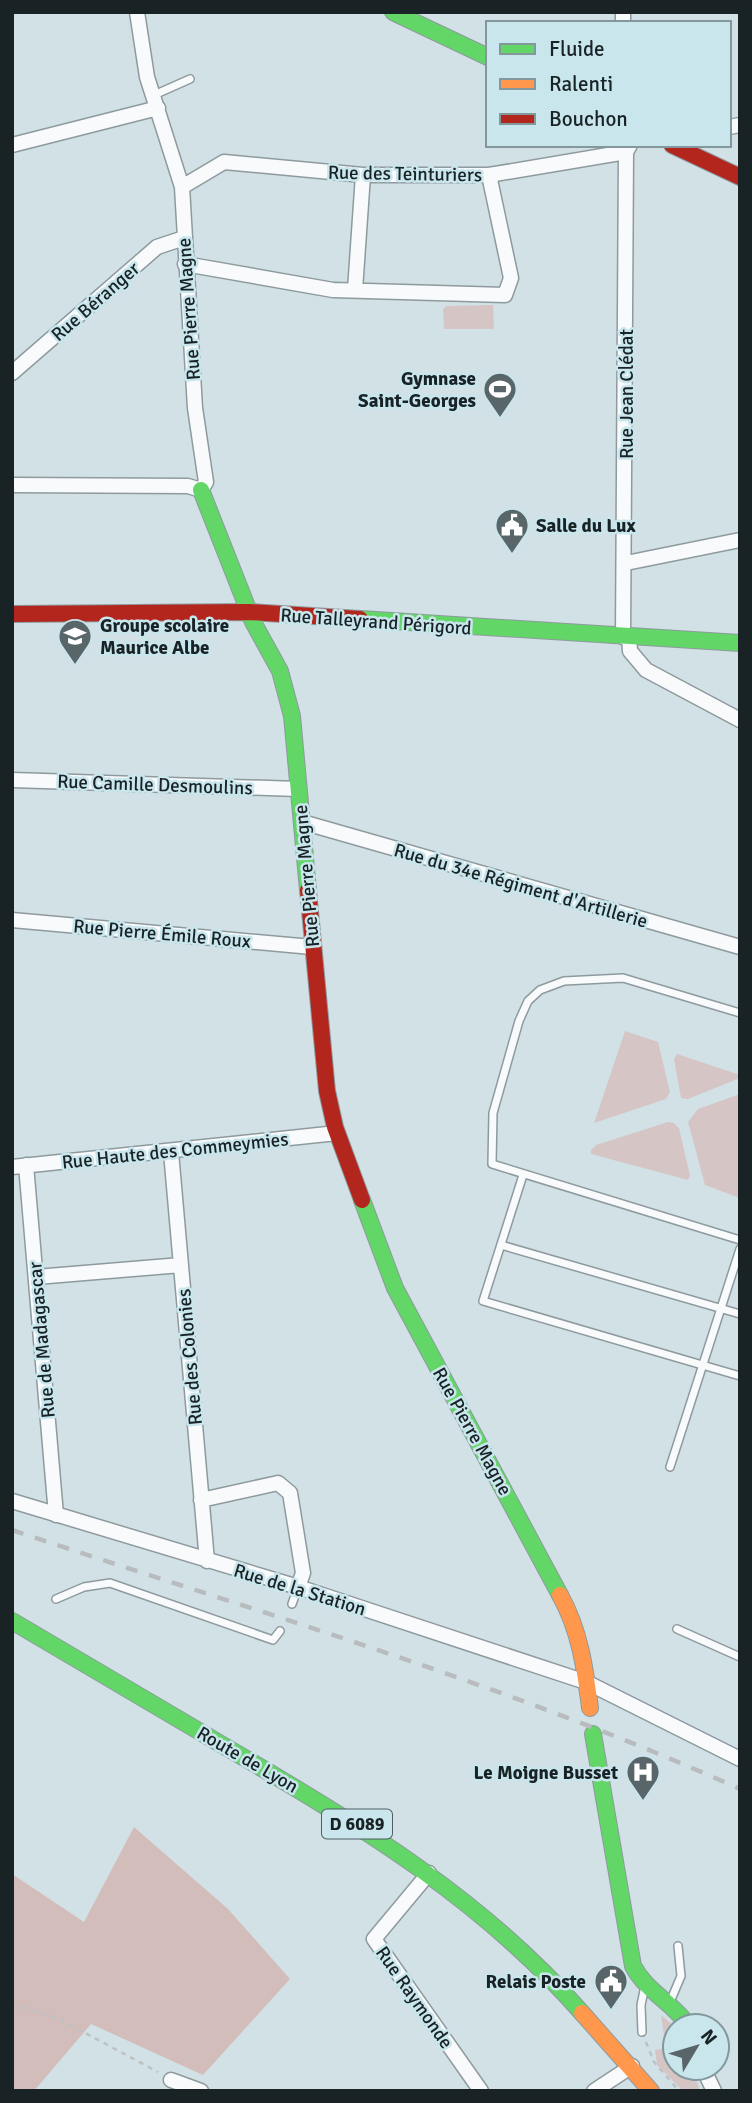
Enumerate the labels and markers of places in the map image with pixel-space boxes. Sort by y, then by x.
place label: Gymnase Saint-Georges [358,367,476,413]
sports icon: Gymnase Saint-Georges [481,370,519,419]
public building icon: Salle du Lux [493,506,531,555]
place label: Salle du Lux [536,514,636,538]
place label: Groupe scolaire Maurice Albe [100,614,229,660]
school or university icon: Groupe scolaire Maurice Albe [56,617,94,666]
hospital icon: Le Moigne Busset [624,1753,662,1802]
place label: Le Moigne Busset [474,1761,618,1785]
public building icon: Relais Poste [592,1962,630,2011]
place label: Relais Poste [486,1970,586,1994]

